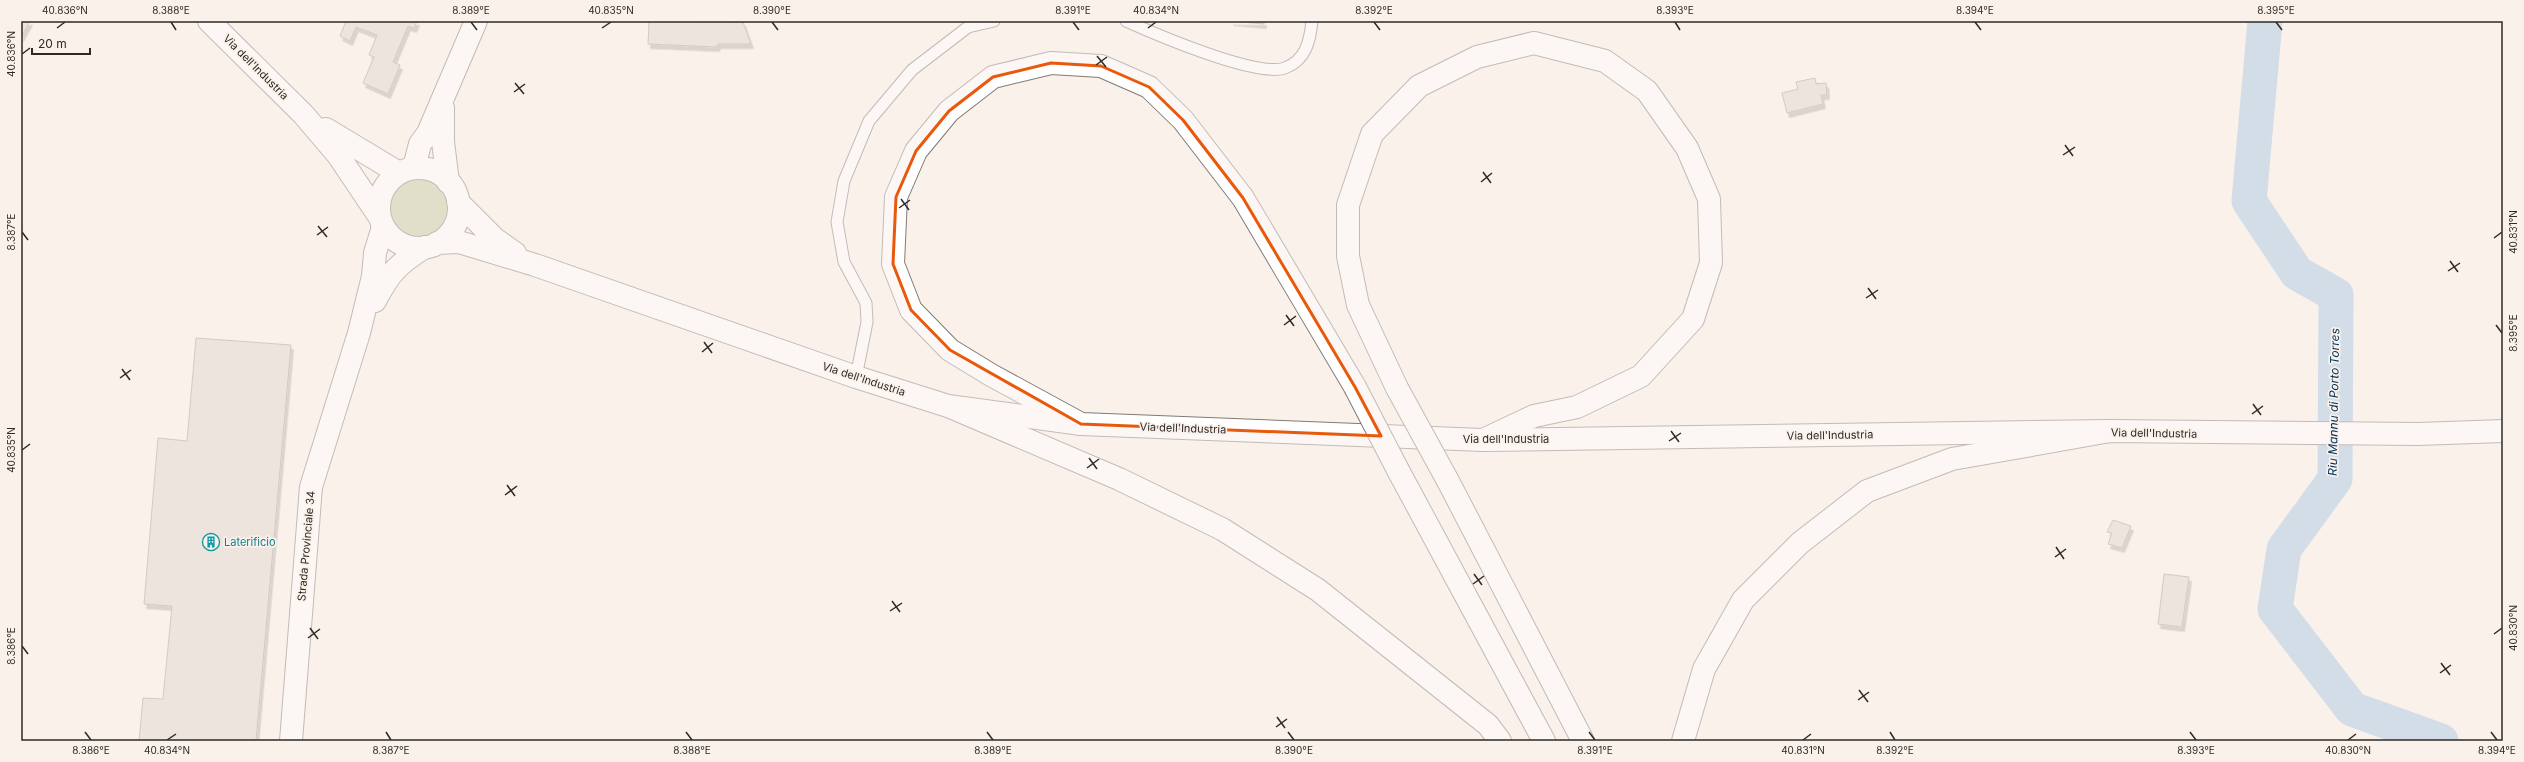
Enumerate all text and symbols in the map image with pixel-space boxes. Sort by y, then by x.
text: 40.836°N [42,4,88,16]
text: 8.388°E [152,4,190,16]
text: 8.389°E [452,4,490,16]
text: 40.835°N [588,4,634,16]
text: 8.390°E [753,4,791,16]
text: 8.391°E [1055,4,1091,16]
text: 40.834°N [1133,4,1179,16]
text: 8.392°E [1355,4,1393,16]
text: 8.393°E [1656,4,1694,16]
text: 8.394°E [1956,4,1994,16]
text: 8.395°E [2257,4,2295,16]
scale bar [32,30,90,56]
text: 40.836°N [5,31,17,77]
street label: Via dell'Industria [220,31,292,103]
text: 20 m [38,36,67,51]
text: 40.831°N [2507,210,2519,254]
text: 8.387°E [5,213,17,251]
text: 8.395°E [2507,314,2519,352]
water label: Riu Mannu di Porto Torres [2325,328,2342,476]
street label: Via dell'Industria [821,359,907,399]
street label: Via dell'Industria [1140,419,1226,437]
street label: Via dell'Industria [2111,425,2197,441]
text: 40.835°N [5,427,17,473]
street label: Via dell'Industria [1787,427,1873,443]
street label: Via dell'Industria [1463,432,1549,446]
street label: Strada Provinciale 34 [294,490,318,602]
building icon: Laterificio [201,532,221,552]
place label: Laterificio [224,535,276,549]
text: 40.830°N [2507,605,2519,651]
text: 8.386°E [5,627,17,665]
text: 8.386°E [72,744,110,756]
text: 40.834°N [144,744,190,756]
text: 8.387°E [372,744,410,756]
text: 8.388°E [673,744,711,756]
text: 8.389°E [974,744,1012,756]
text: 8.390°E [1275,744,1313,756]
text: 8.391°E [1577,744,1613,756]
text: 40.831°N [1781,744,1825,756]
text: 8.392°E [1876,744,1914,756]
text: 8.393°E [2177,744,2215,756]
text: 40.830°N [2325,744,2371,756]
text: 8.394°E [2478,744,2516,756]

